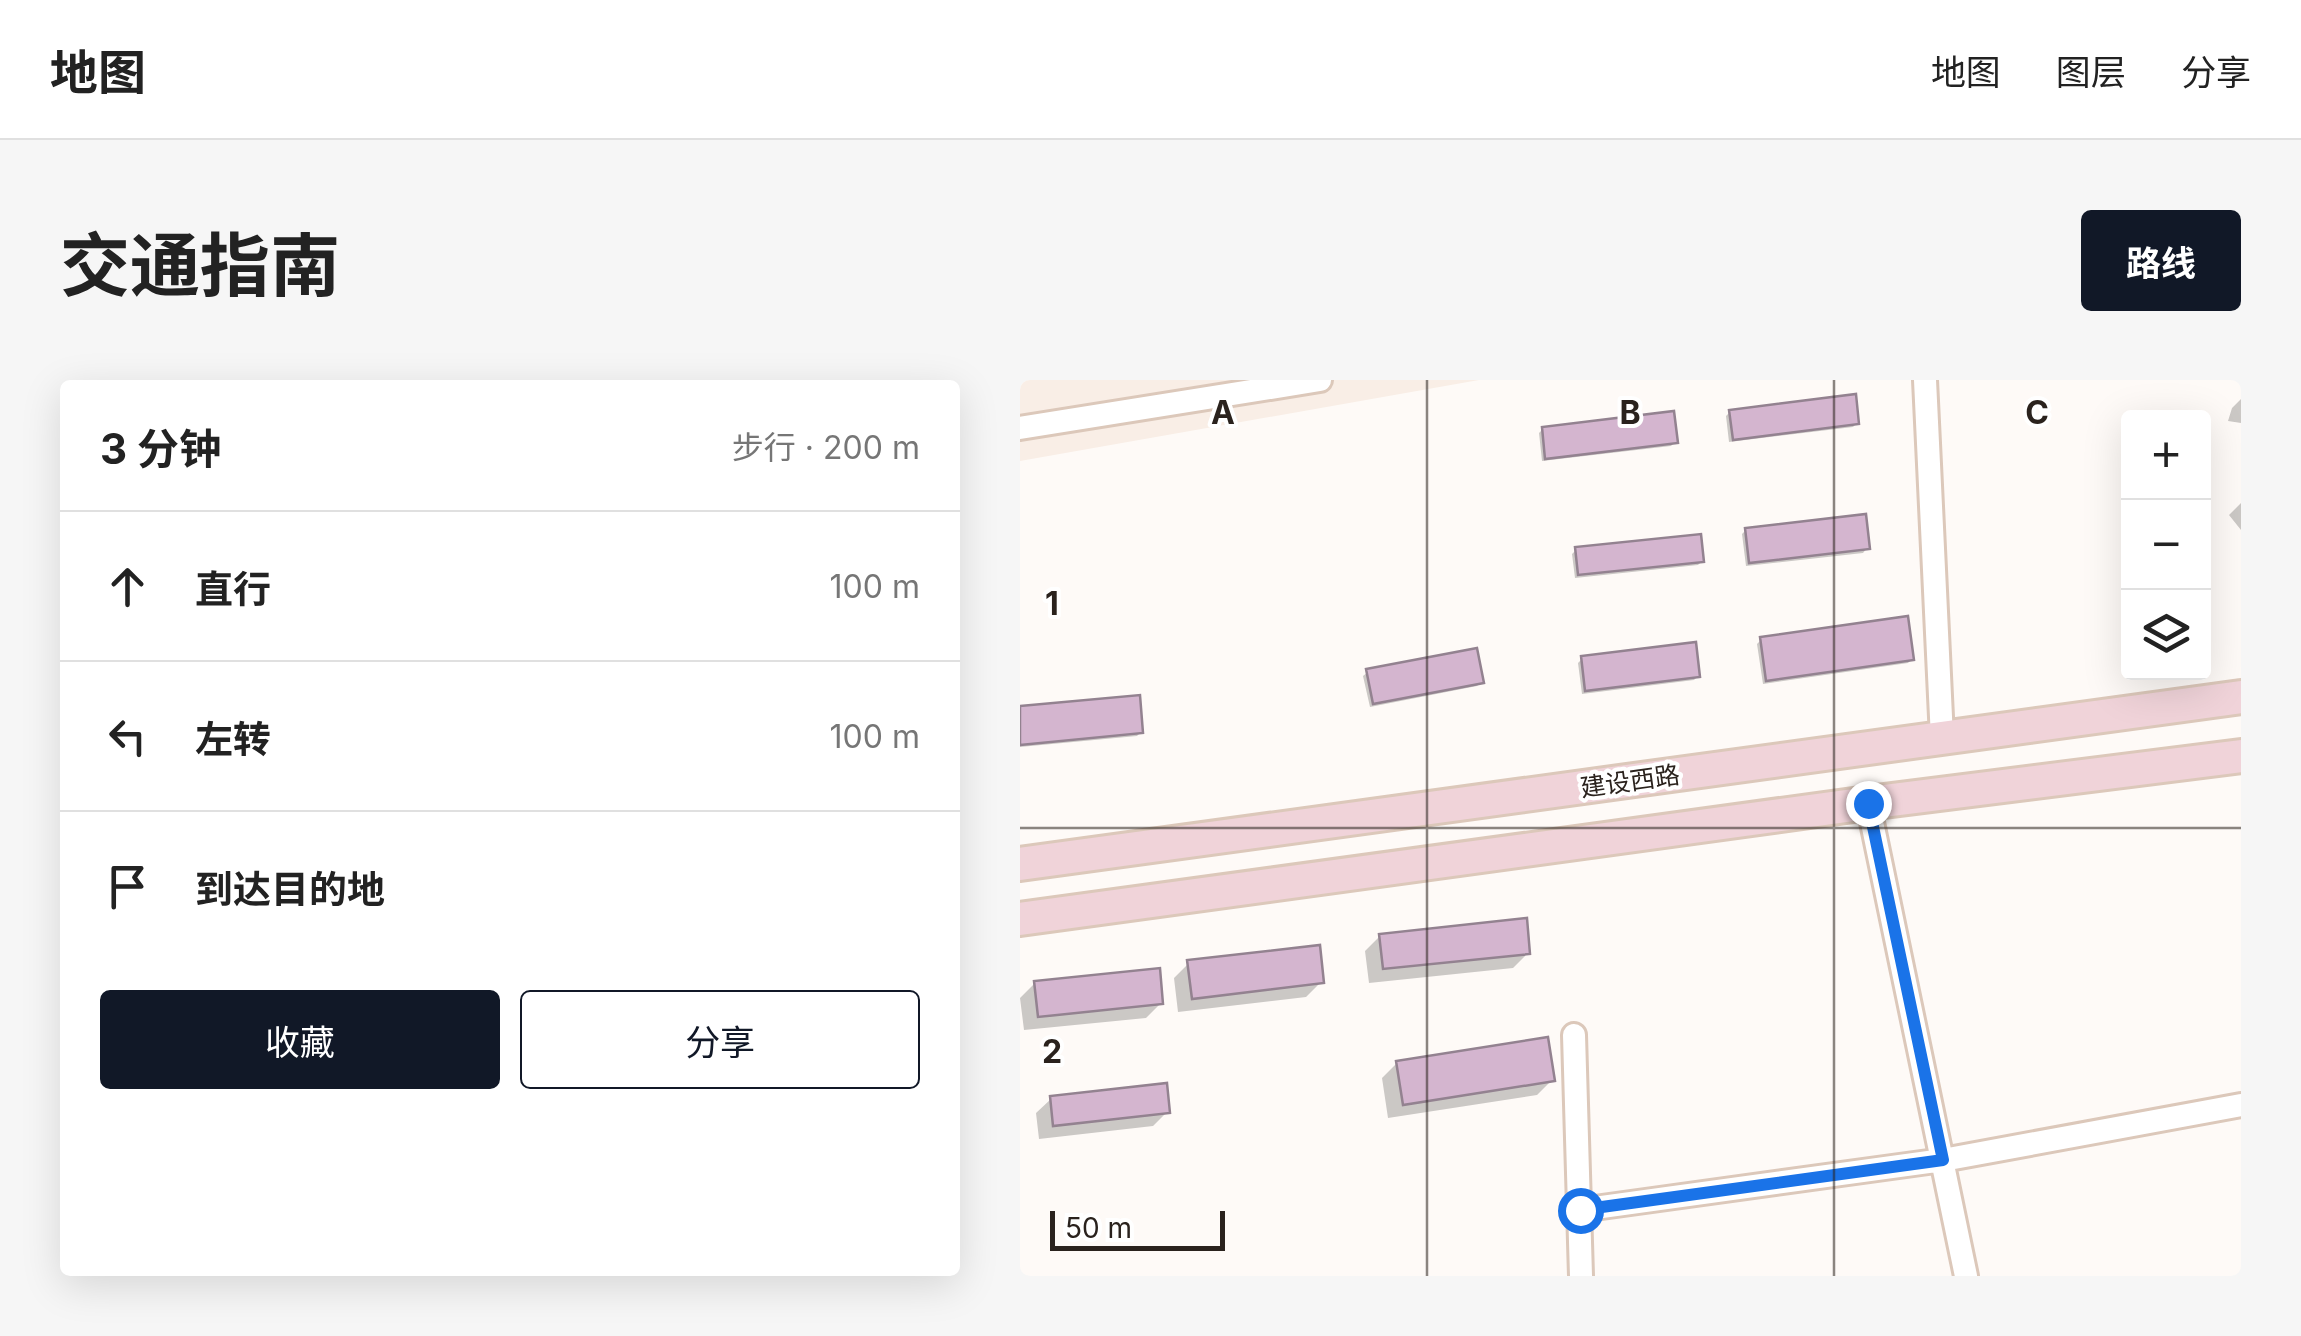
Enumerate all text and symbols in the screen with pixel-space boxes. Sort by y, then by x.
text: 地图 [50,43,146,102]
text: 地图 [1931,51,2001,93]
text: 图层 [2056,51,2126,93]
text: 分享 [2181,51,2251,93]
button: 路线 [2081,210,2241,311]
text: 交通指南 [60,223,340,308]
text: A [1211,393,1235,432]
text: B [1619,393,1641,432]
text: C [2025,393,2049,432]
map controls [2121,410,2211,680]
button: + [2121,410,2211,500]
text: 3 分钟 [100,423,221,474]
text: 步行 · 200 m [732,428,920,467]
button: − [2121,500,2211,590]
icon: ahead [100,559,155,614]
text: 直行 [195,566,271,612]
text: 100 m [830,567,920,606]
text: 1 [1045,584,1059,623]
button: layers [2121,590,2211,680]
icon: left [100,709,155,764]
text: 左转 [195,716,271,762]
text: 100 m [830,717,920,756]
street label: 建设西路 [1578,759,1682,803]
route end [1846,781,1892,827]
icon: arrive [100,859,155,914]
text: 到达目的地 [195,866,385,912]
button: 收藏 [100,990,500,1089]
button: 分享 [520,990,920,1089]
text: 2 [1042,1032,1062,1071]
route start [1558,1188,1604,1234]
scale bar [1050,1206,1225,1250]
text: 50 m [1065,1211,1132,1245]

